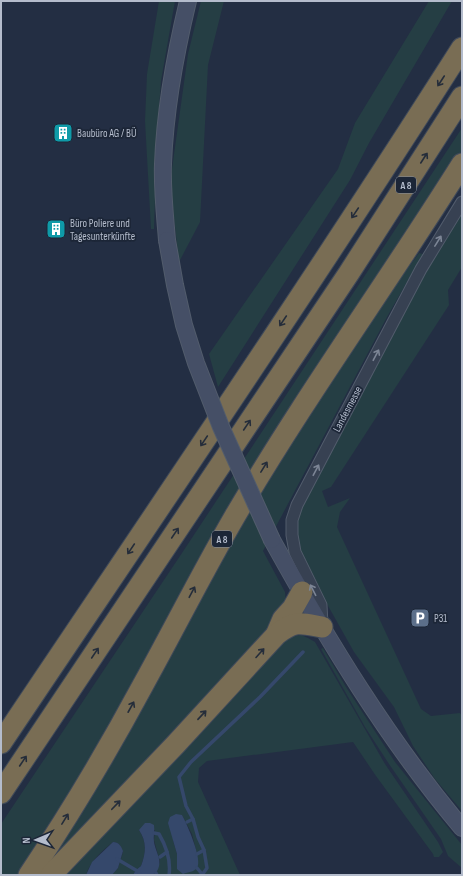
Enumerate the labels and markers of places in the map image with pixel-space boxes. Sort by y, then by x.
building icon: Baubüro AG / BÜ [52,122,74,144]
place label: Baubüro AG / BÜ [77,127,136,140]
place label: Büro Poliere und Tagesunterkünfte [70,217,135,243]
building icon: Büro Poliere und Tagesunterkünfte [45,218,67,240]
parking icon: P31 [409,607,431,629]
place label: P31 [434,612,447,625]

